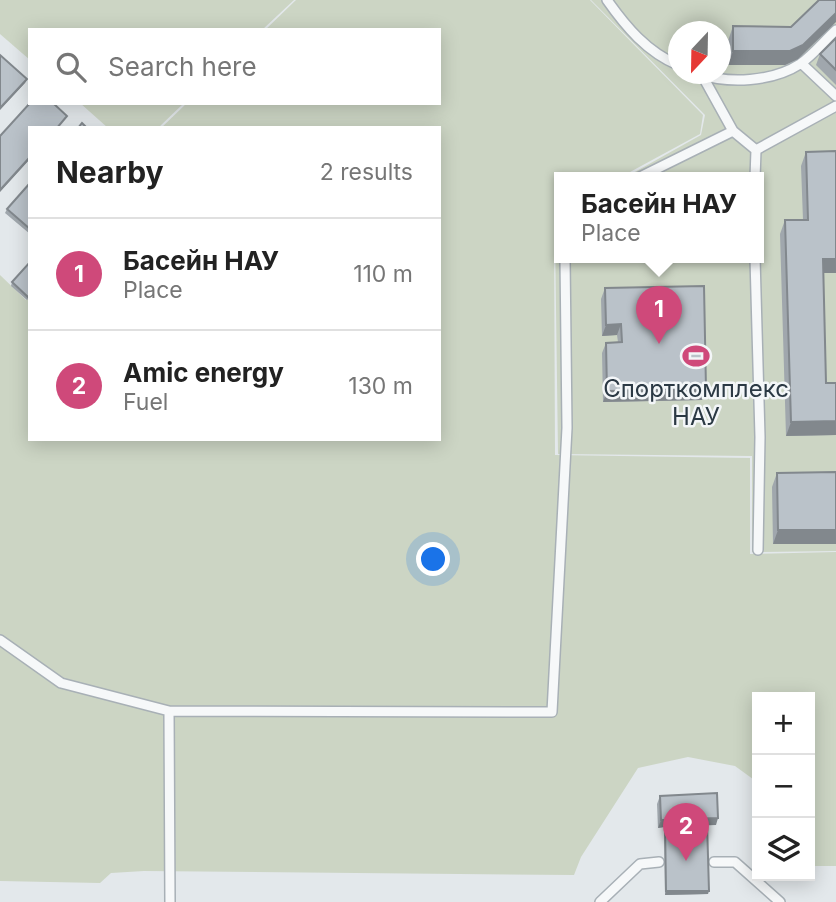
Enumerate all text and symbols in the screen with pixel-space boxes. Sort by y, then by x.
north arrow [668,21,731,84]
search box [28,28,441,105]
icon: search [52,48,90,86]
text: Search here [108,51,257,82]
text: Nearby [56,154,164,190]
text: 2 results [320,158,413,186]
popup [554,172,764,263]
text: Басейн НАУ [581,188,737,219]
text: Place [581,219,641,247]
text: Басейн НАУ [123,245,279,276]
text: 1 [74,260,84,288]
text: 110 m [353,260,413,288]
text: Place [123,276,183,304]
pin: 1 [636,286,682,344]
sports icon: Спорткомплекс НАУ [681,341,711,371]
text: Amic energy [123,357,284,388]
text: 2 [72,372,86,400]
text: 130 m [348,372,413,400]
place label: Спорткомплекс НАУ [603,374,789,431]
text: Fuel [123,388,168,416]
your location [416,542,450,576]
map controls [752,692,815,881]
button: + [752,692,815,755]
button: − [752,755,815,818]
pin: 2 [663,803,709,861]
button: layers [752,818,815,881]

